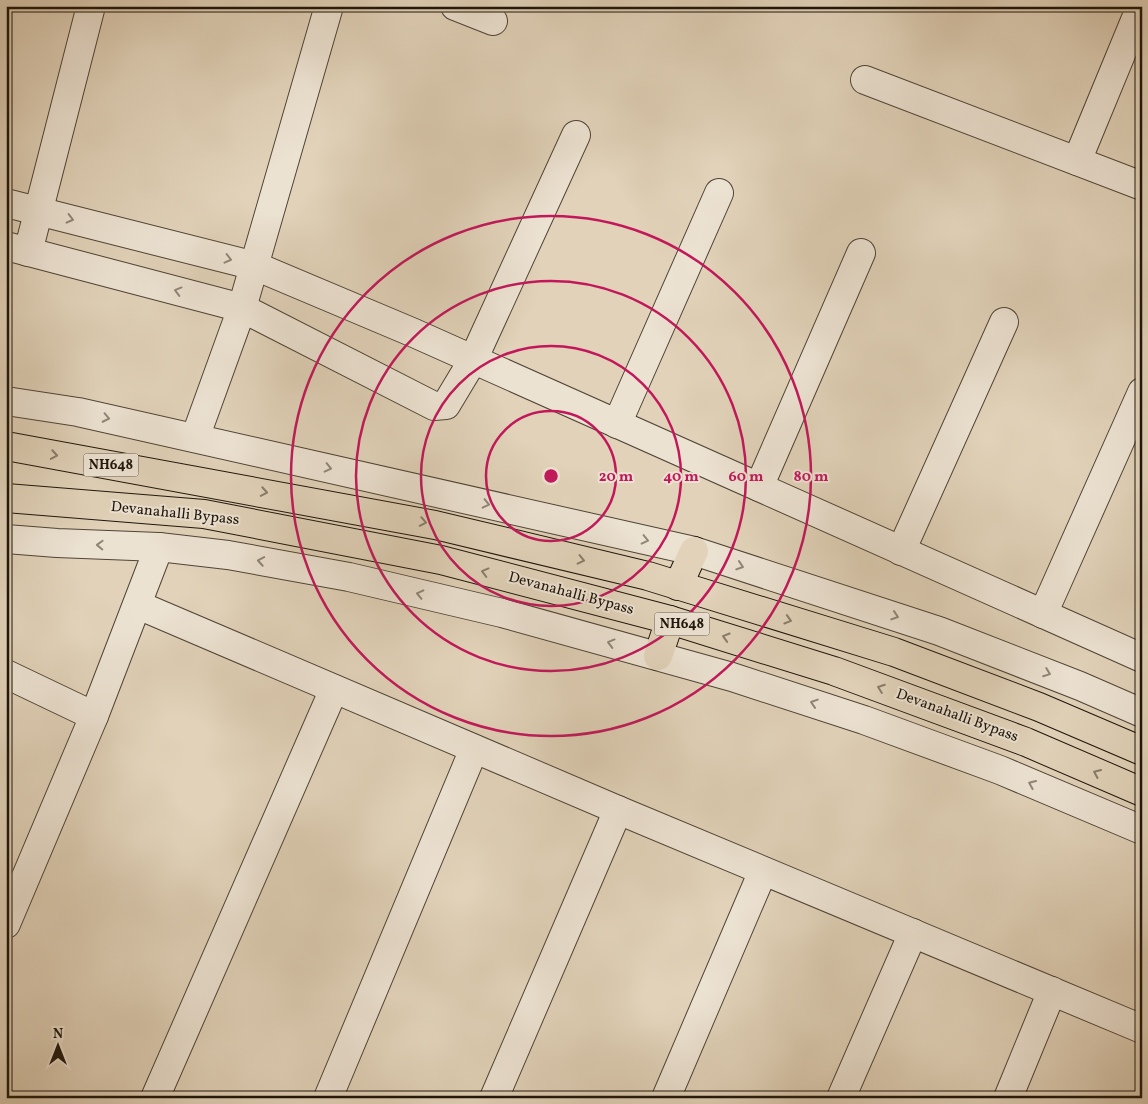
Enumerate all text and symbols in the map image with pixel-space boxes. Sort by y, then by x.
one-way arrow [66,213,75,224]
one-way arrow [223,253,232,264]
one-way arrow [174,286,183,297]
one-way arrow [102,412,110,423]
one-way arrow [50,449,59,460]
road number: NH648 [84,454,138,476]
one-way arrow [324,462,332,473]
centre of rings [542,467,560,485]
text: 20 m [599,467,634,488]
text: 40 m [663,467,699,488]
text: 60 m [729,467,764,488]
text: 80 m [794,467,829,488]
one-way arrow [259,487,268,497]
street label: Devanahalli Bypass [110,497,240,531]
one-way arrow [482,498,491,509]
one-way arrow [419,517,428,527]
one-way arrow [640,534,649,545]
one-way arrow [95,540,103,550]
one-way arrow [577,554,586,565]
one-way arrow [257,557,265,567]
one-way arrow [736,560,744,570]
one-way arrow [481,567,490,578]
street label: Devanahalli Bypass [506,567,636,621]
one-way arrow [416,589,425,600]
one-way arrow [890,611,899,621]
road number: NH648 [654,612,710,636]
one-way arrow [783,614,791,624]
one-way arrow [723,633,731,643]
one-way arrow [607,638,616,649]
one-way arrow [1042,667,1051,677]
one-way arrow [877,684,885,694]
street label: Devanahalli Bypass [893,684,1021,748]
one-way arrow [810,699,819,709]
one-way arrow [1093,768,1102,779]
one-way arrow [1028,779,1037,790]
north arrow [32,1022,82,1072]
text: N [53,1025,63,1044]

